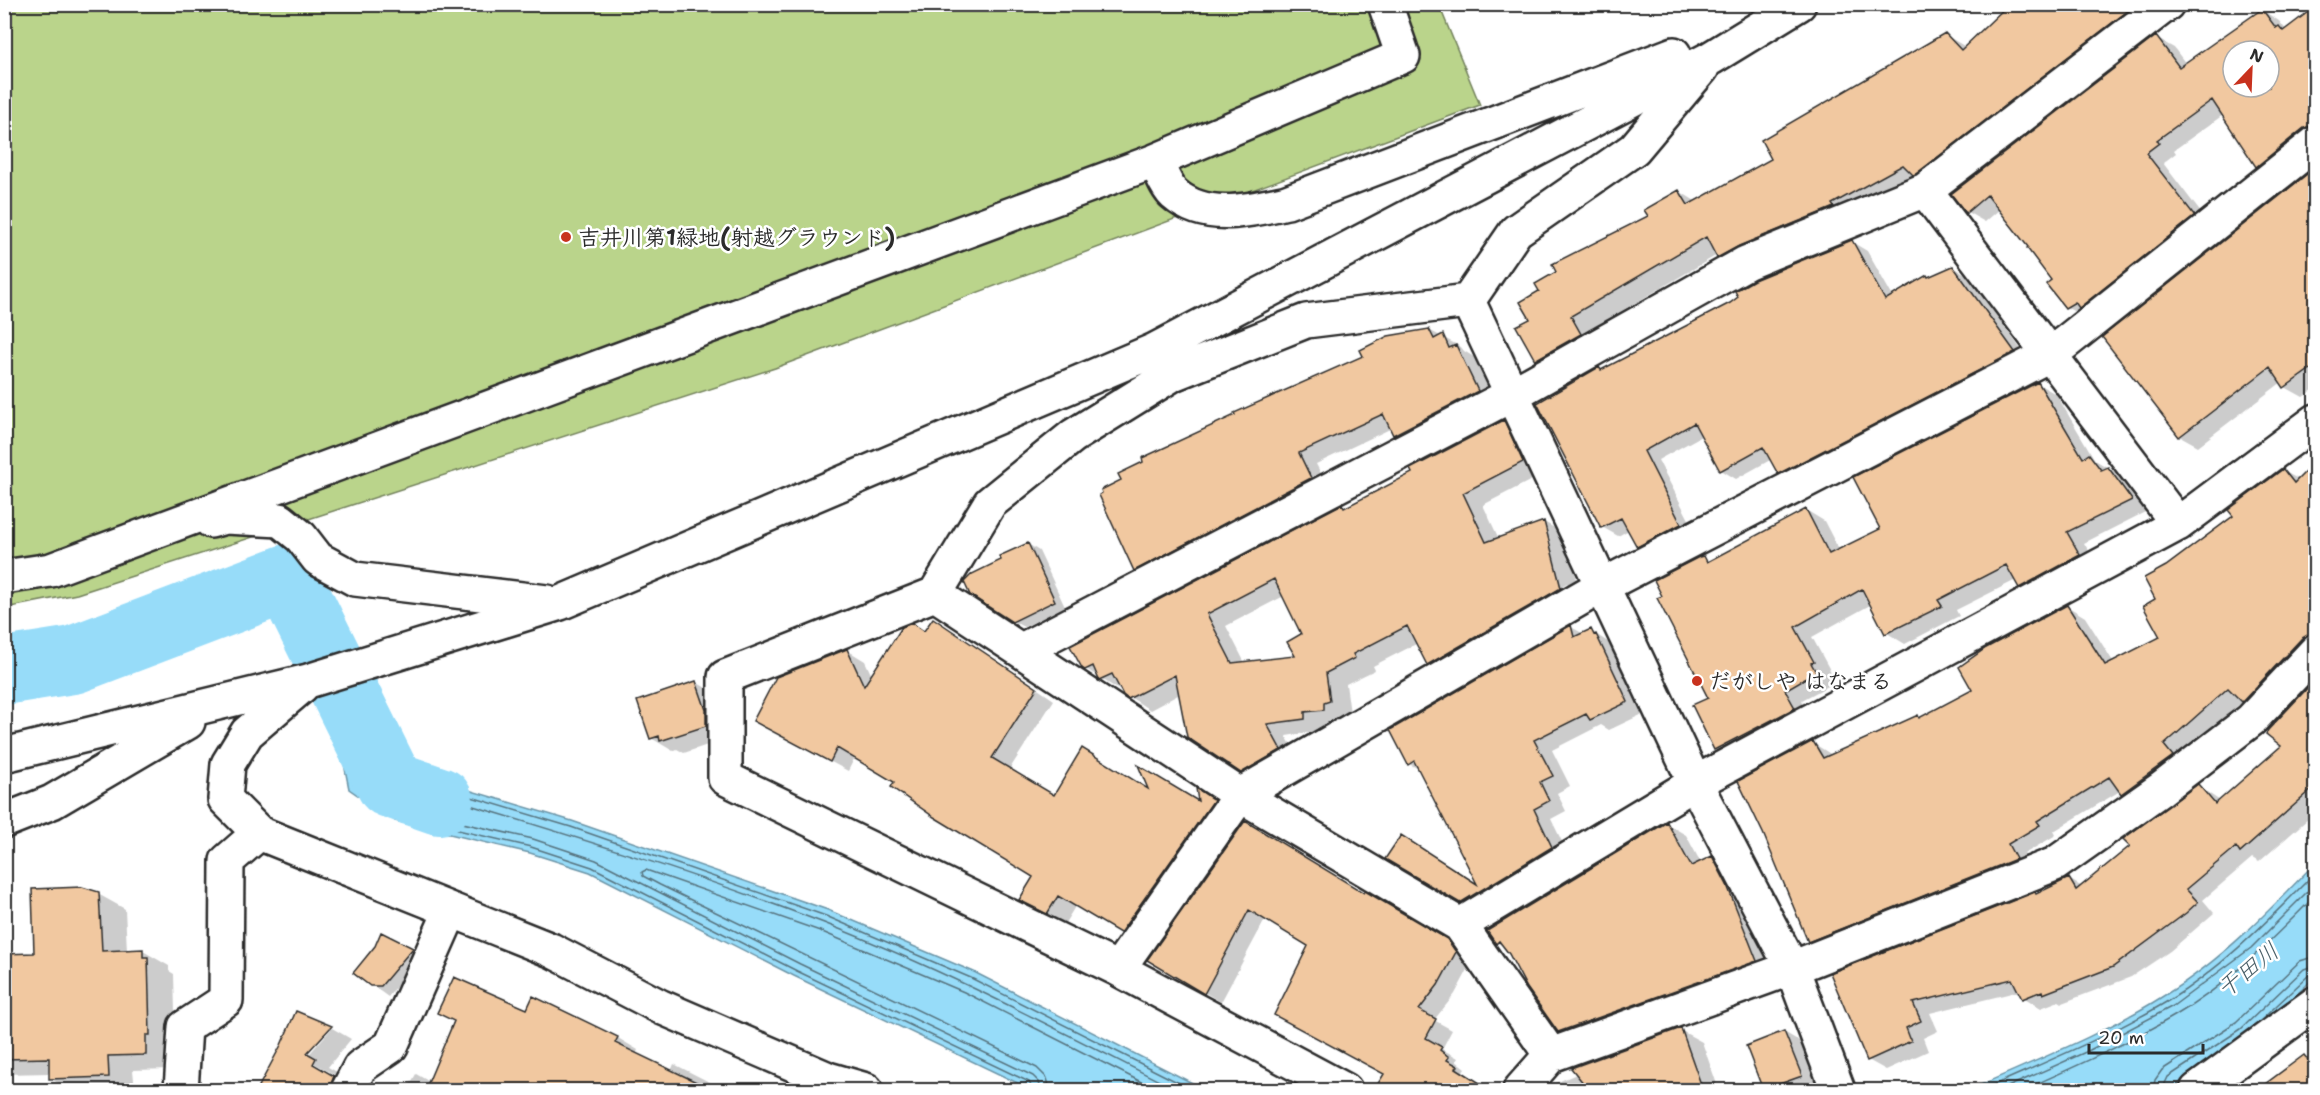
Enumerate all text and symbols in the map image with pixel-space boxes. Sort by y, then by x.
north arrow [2221,39,2281,99]
text: N [2247,44,2267,68]
place label: 吉井川第1緑地(射越グラウンド) [578,223,895,252]
marker: 吉井川第1緑地(射越グラウンド) [559,230,573,244]
place label: だがしや はなまる [1709,667,1893,696]
marker: だがしや はなまる [1690,674,1704,688]
water label: 干田川 [2210,935,2286,1005]
scale bar [2089,1017,2203,1055]
text: 20 m [2098,1026,2144,1050]

